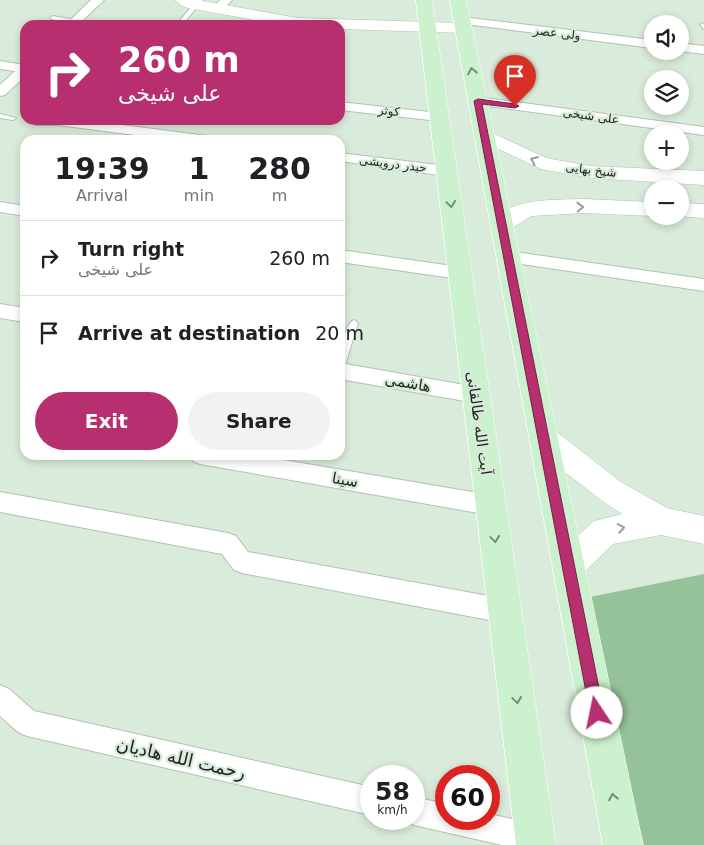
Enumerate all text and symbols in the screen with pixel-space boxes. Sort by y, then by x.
map controls [644,15,689,225]
button: sound [644,15,689,60]
street label: ولی عصر [531,23,581,44]
icon: right [35,40,100,105]
text: 260 m [118,40,240,80]
pin [494,55,536,106]
icon: arrive [501,62,529,90]
one-way arrow [467,66,477,75]
button: layers [644,70,689,115]
text: علی شیخی [118,81,221,106]
street label: کوثر [376,103,401,120]
street label: علی شیخی [562,105,620,127]
button: + [644,125,689,170]
text: 19:39 [54,151,150,186]
text: 1 [188,151,209,186]
text: 280 [248,151,311,186]
street label: حیدر درویشی [358,153,428,176]
one-way arrow [530,155,539,166]
street label: شیخ بهایی [565,160,617,180]
button: − [644,180,689,225]
text: Arrival [76,186,128,205]
text: min [184,186,214,205]
text: m [272,186,287,205]
one-way arrow [445,200,455,209]
one-way arrow [576,202,584,212]
text: Turn right [78,238,184,260]
icon: right [35,244,63,272]
text: 260 m [269,247,330,269]
text: علی شیخی [78,260,153,279]
icon: arrive [35,319,63,347]
text: Arrive at destination [78,322,300,344]
text: 20 m [315,322,364,344]
street label: هاشمی [384,370,432,396]
street label: آیت الله طالقانی [463,370,495,477]
button: Exit [35,392,178,450]
button: Share [188,392,330,450]
street label: سینا [331,469,359,491]
one-way arrow [616,524,625,534]
one-way arrow [489,535,500,543]
position arrow [570,686,622,738]
one-way arrow [511,696,521,704]
street label: رحمت الله هادیان [114,733,248,783]
speed limit sign: 60 [435,765,500,830]
text: 58 [375,777,410,806]
one-way arrow [609,793,619,802]
text: km/h [377,803,408,817]

